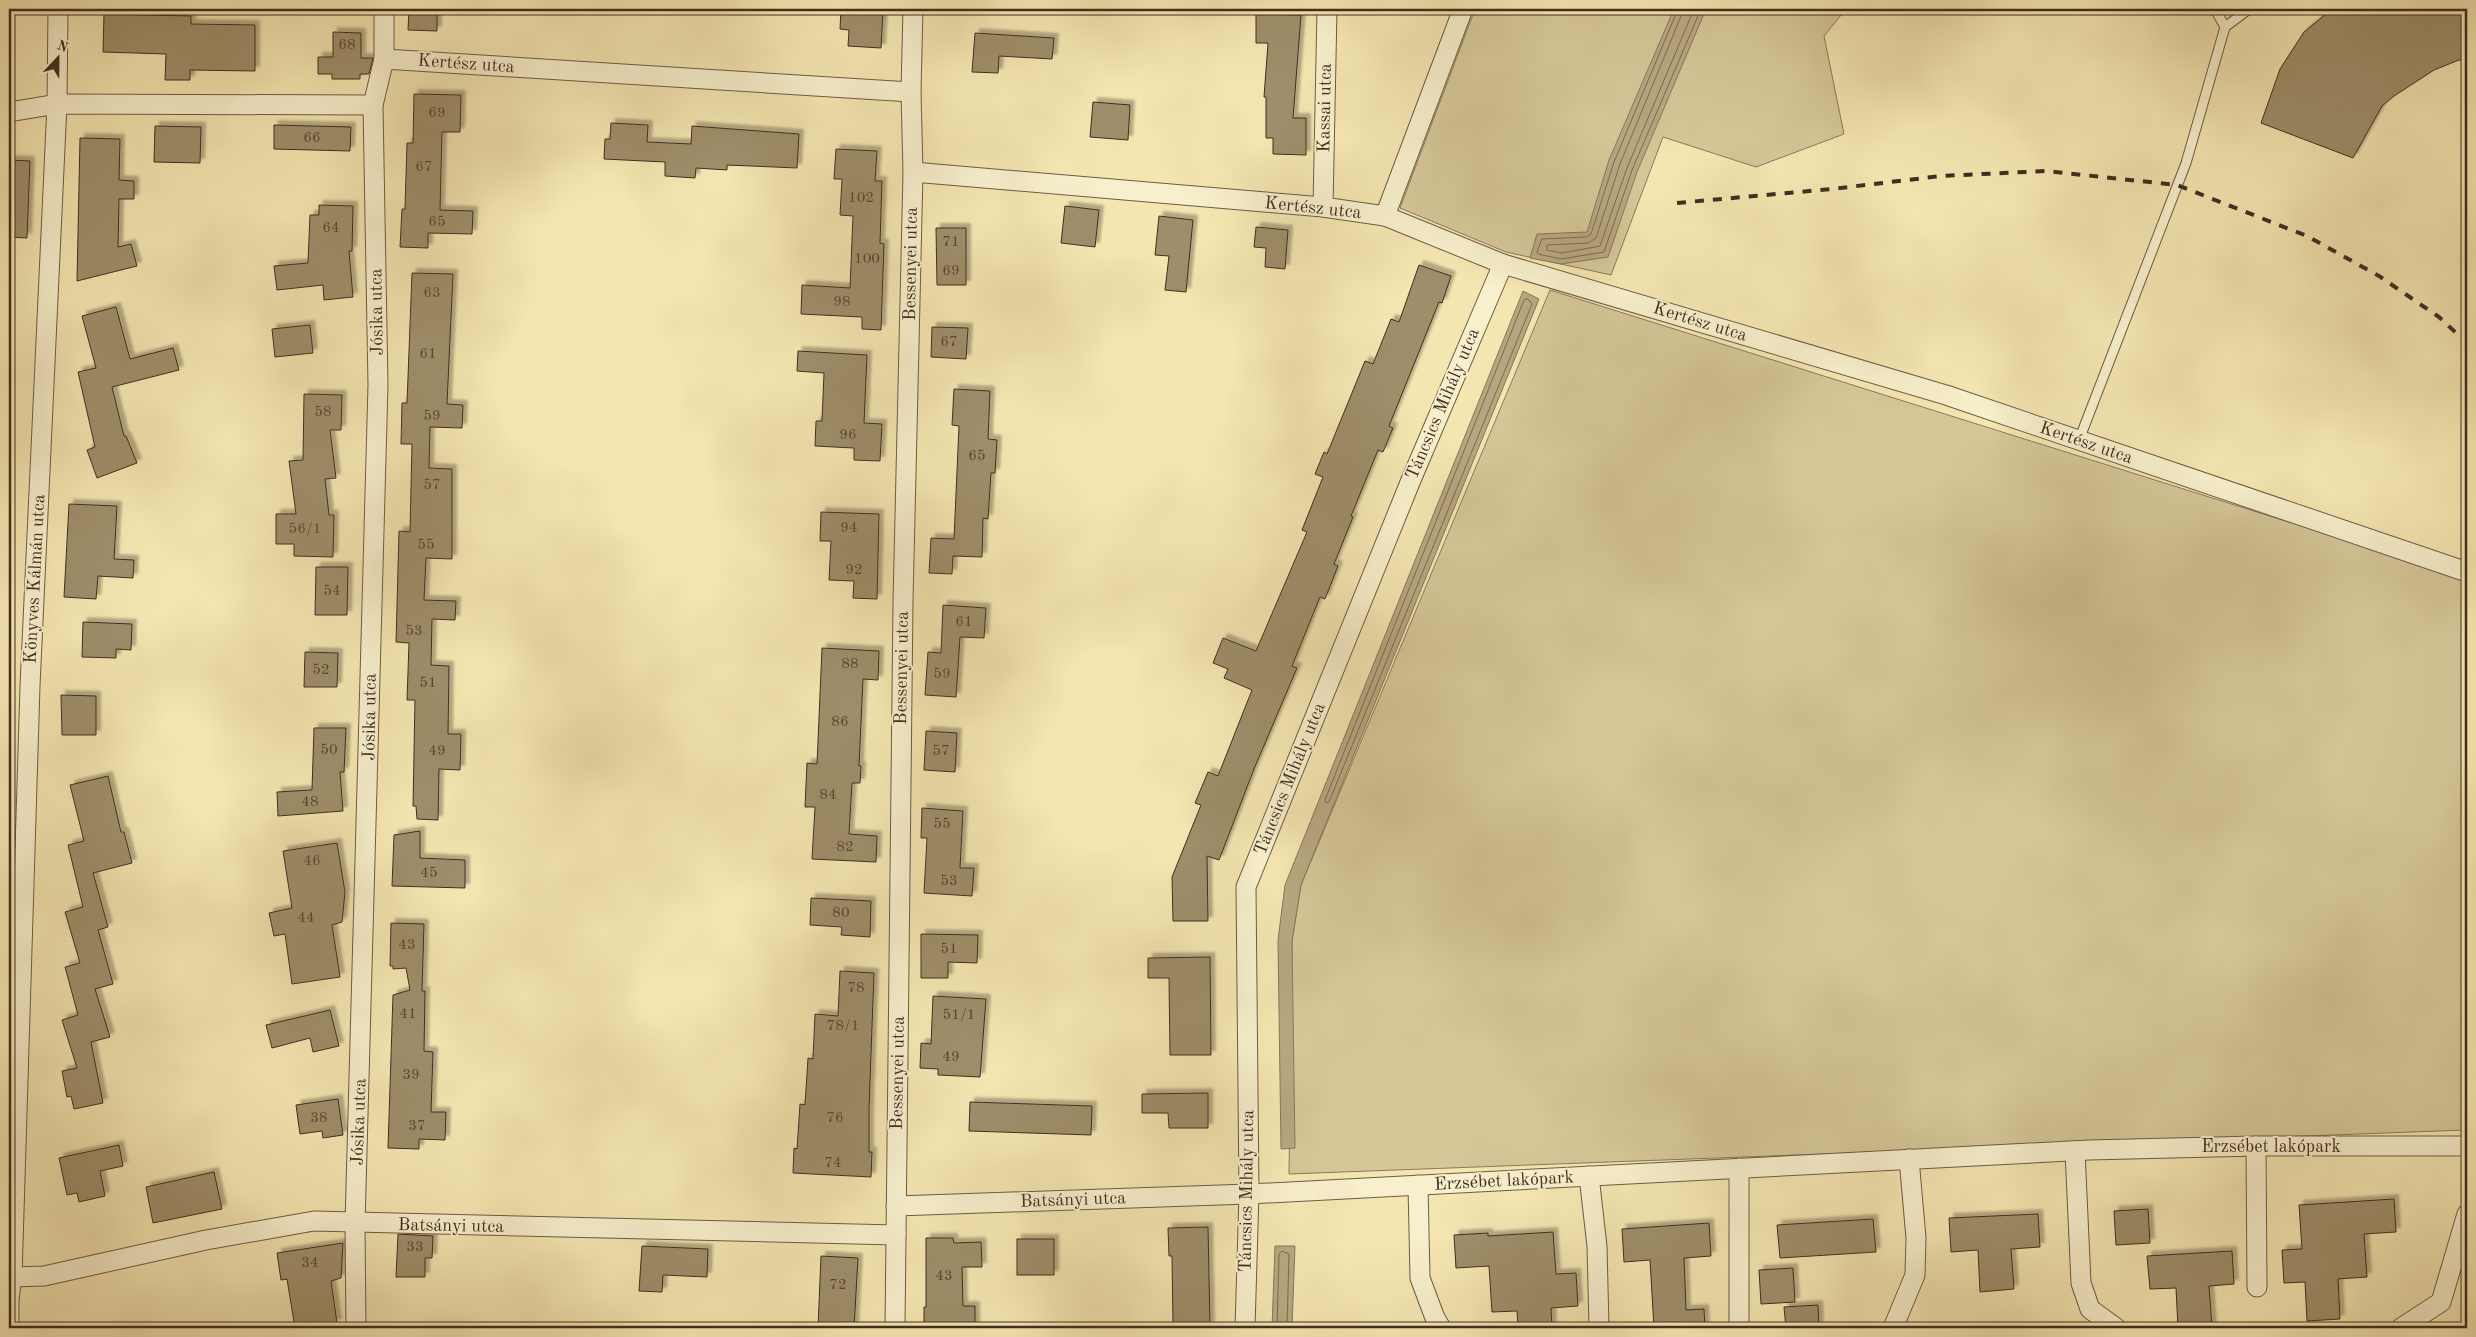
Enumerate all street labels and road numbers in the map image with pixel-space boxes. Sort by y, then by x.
street label: Kertész utca [417,52,515,76]
street label: Kassai utca [1315,63,1335,153]
street label: Kertész utca [1264,194,1362,222]
street label: Bessenyei utca [901,207,921,321]
street label: Jósika utca [367,268,387,356]
street label: Kertész utca [1651,299,1749,345]
street label: Táncsics Mihály utca [1403,326,1483,482]
street label: Kertész utca [2037,419,2135,467]
street label: Könyves Kálmán utca [22,494,48,664]
street label: Bessenyei utca [892,611,912,725]
street label: Jósika utca [360,673,380,761]
street label: Táncsics Mihály utca [1251,700,1329,858]
street label: Bessenyei utca [888,1016,908,1130]
street label: Jósika utca [348,1078,370,1166]
street label: Táncsics Mihály utca [1237,1110,1257,1272]
street label: Erzsébet lakópark [2201,1138,2341,1156]
street label: Erzsébet lakópark [1434,1168,1574,1194]
street label: Batsányi utca [1020,1189,1126,1211]
street label: Batsányi utca [398,1216,504,1236]

